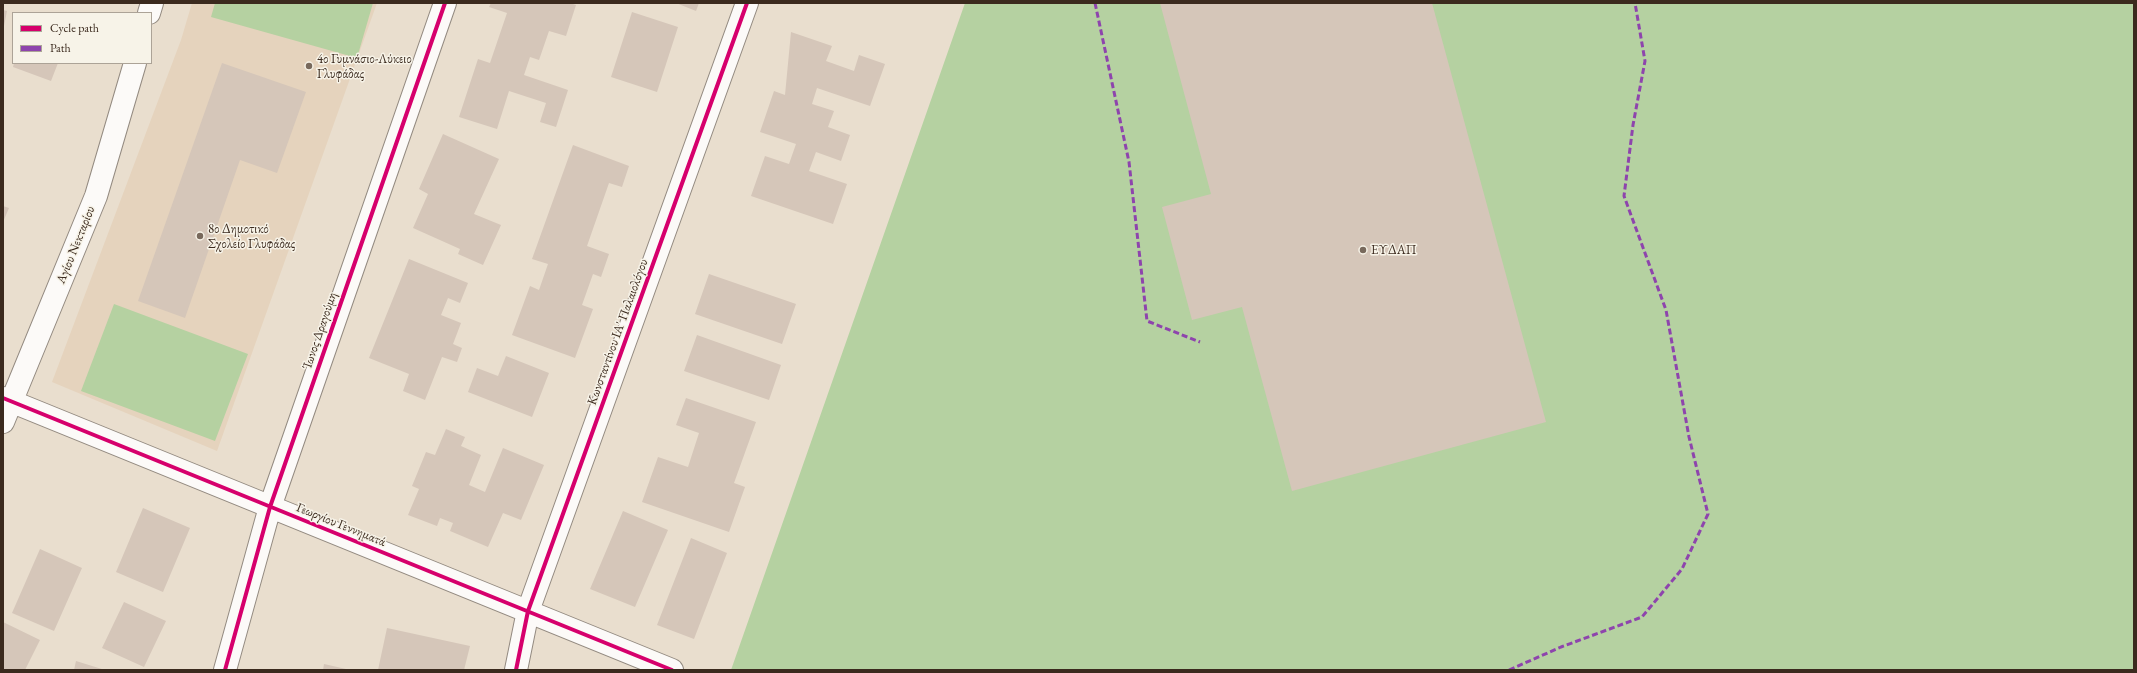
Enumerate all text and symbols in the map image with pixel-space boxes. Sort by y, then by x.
legend [12,12,152,64]
text: Cycle path [50,20,99,36]
text: Path [50,40,71,56]
place label: 4ο Γυμνάσιο-Λύκειο Γλυφάδας [317,51,412,82]
marker: 4ο Γυμνάσιο-Λύκειο Γλυφάδας [304,61,314,71]
street label: Αγίου Νεκταρίου [53,204,99,286]
place label: 8ο Δημοτικό Σχολείο Γλυφάδας [208,221,295,252]
marker: 8ο Δημοτικό Σχολείο Γλυφάδας [195,231,205,241]
place label: ΕΥΔΑΠ [1371,242,1416,258]
marker: ΕΥΔΑΠ [1358,245,1368,255]
street label: Κωνσταντίνου ΙΑ' Παλαιολόγου [584,257,652,407]
street label: Ίωνος Δραγούμη [299,290,341,372]
street label: Γεωργίου Γεννηματά [294,500,388,550]

